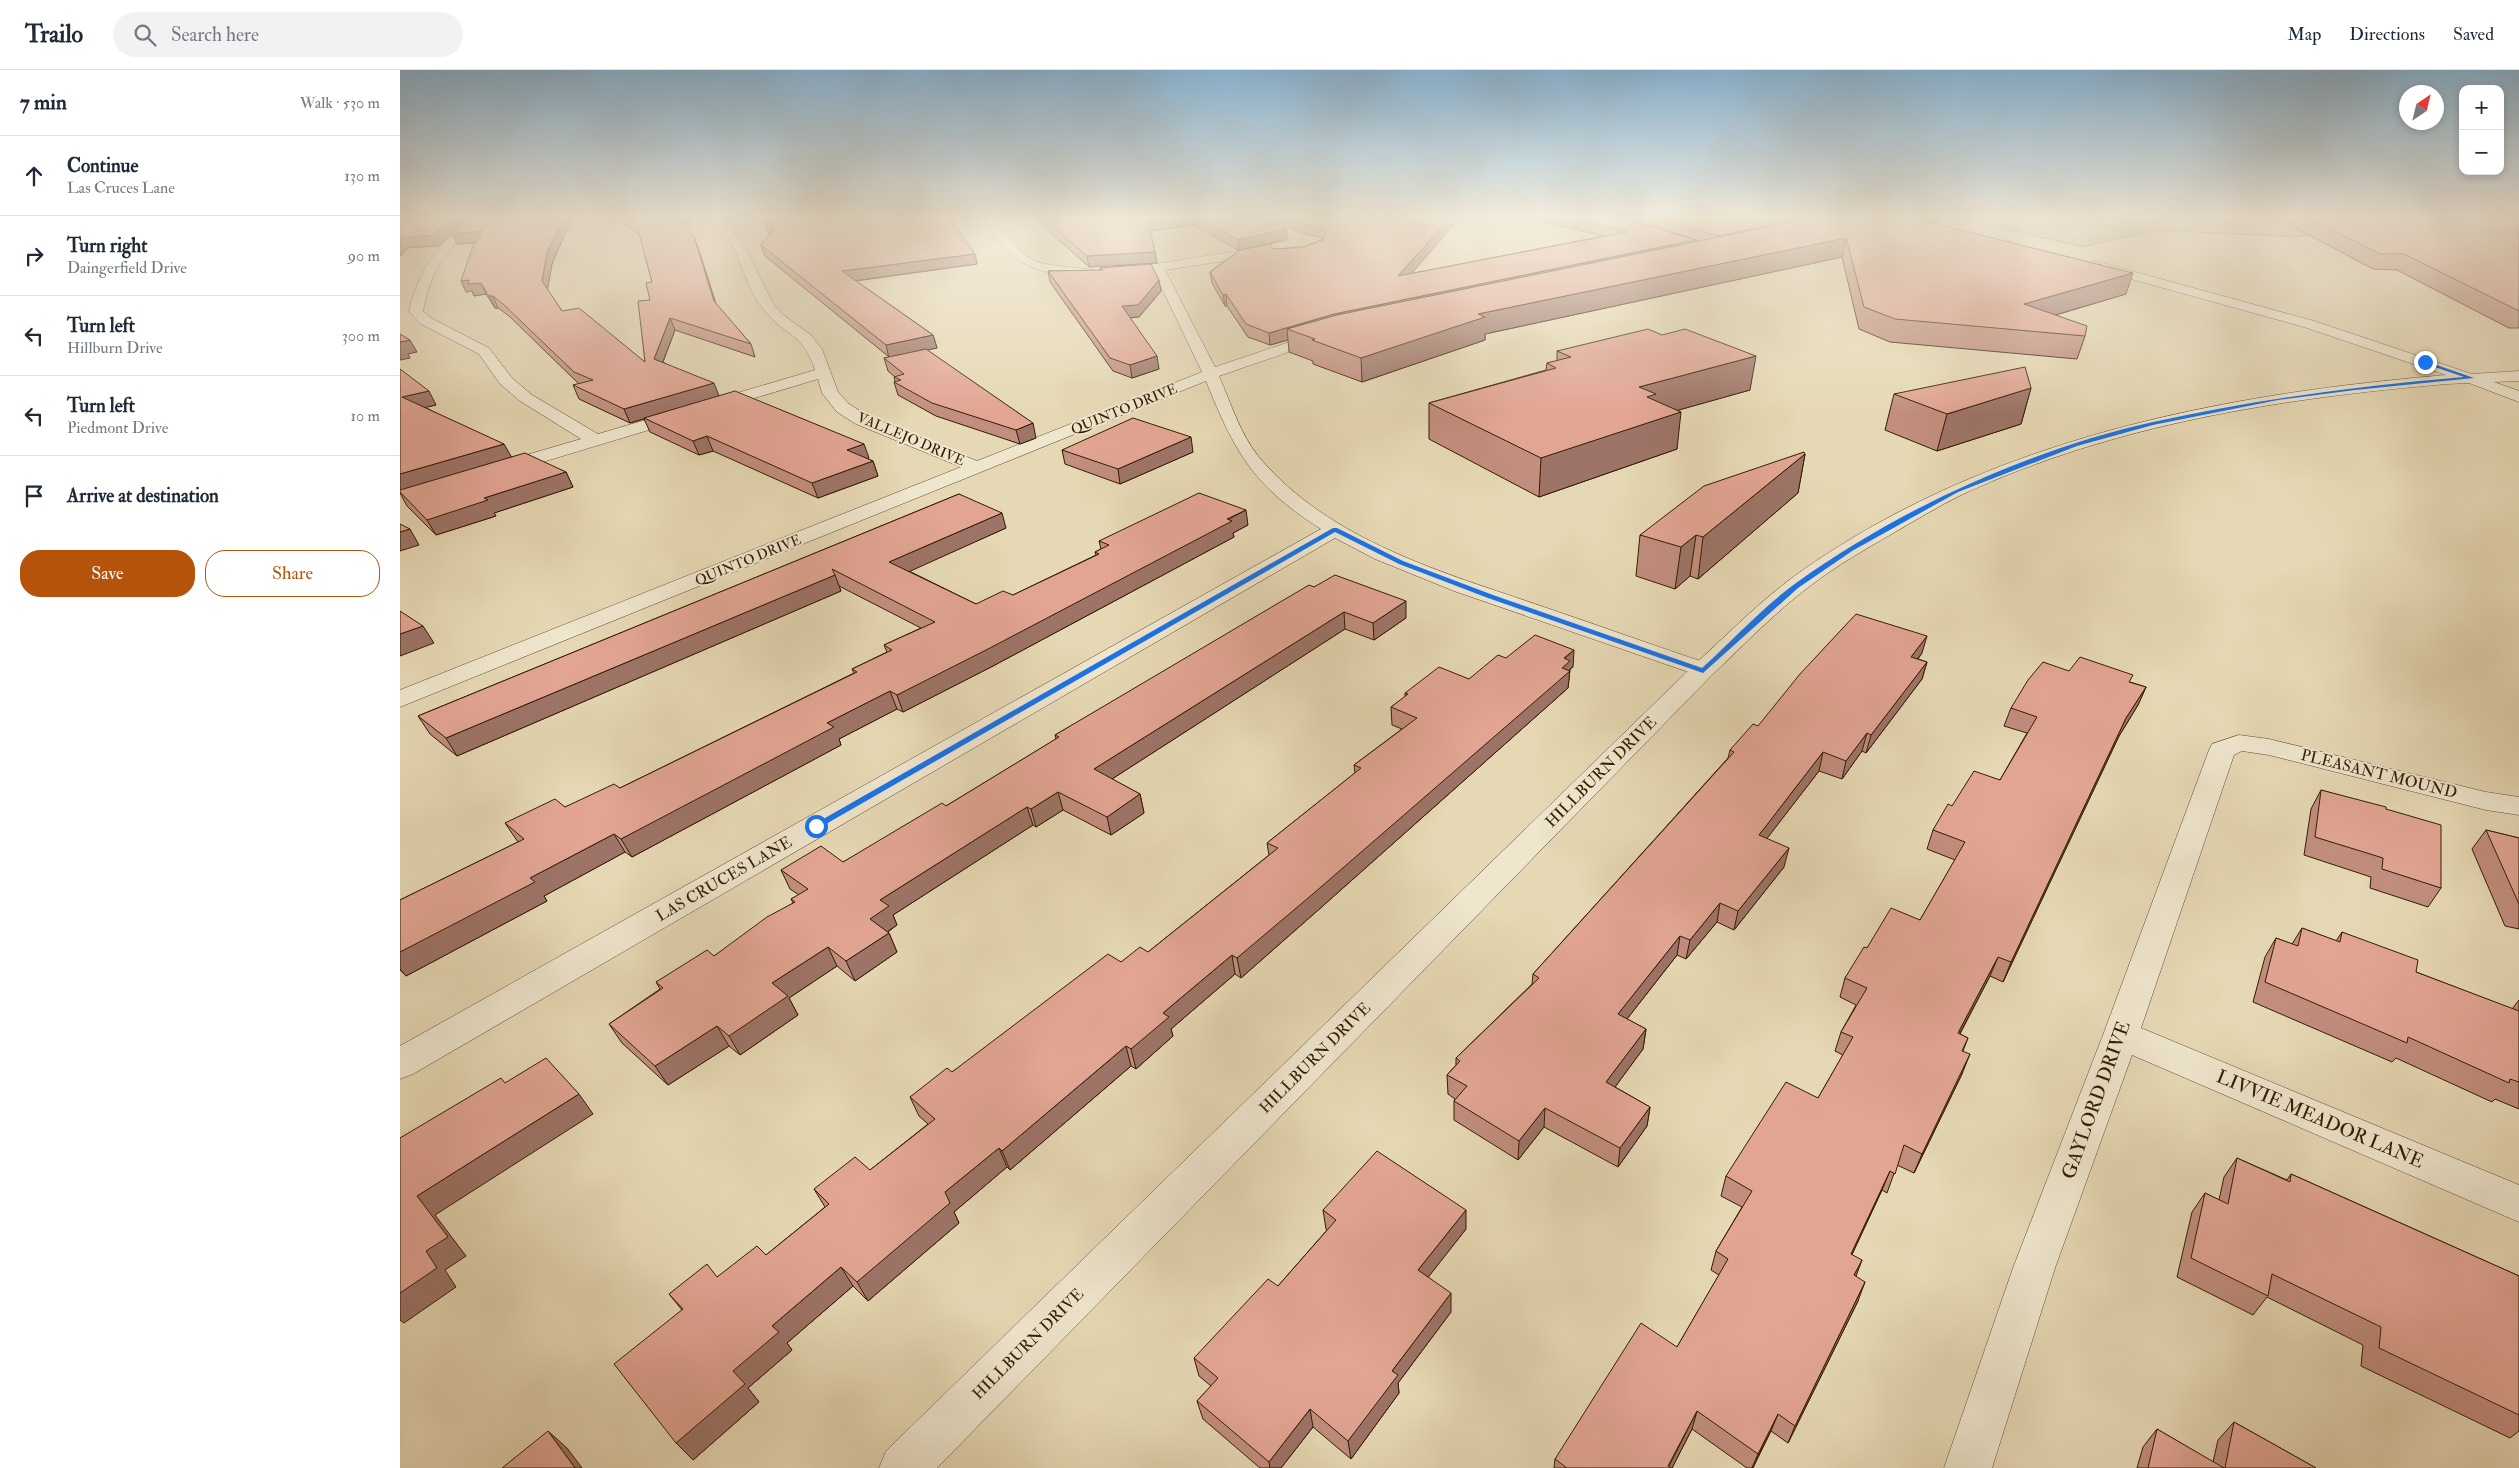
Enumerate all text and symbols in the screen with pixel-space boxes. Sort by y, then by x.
search box [113,12,463,57]
text: Trailo [25,19,83,50]
icon: search [131,21,159,49]
text: Search here [171,23,259,47]
text: Map [2288,23,2321,46]
text: Directions [2349,23,2425,46]
text: Saved [2453,23,2494,46]
north arrow [2399,85,2444,130]
map controls [2459,85,2504,175]
button: + [2459,85,2504,130]
text: 7 min [20,89,67,116]
text: Walk · 530 m [300,93,380,113]
button: − [2459,130,2504,175]
text: Continue [67,154,138,178]
icon: ahead [20,162,48,190]
text: 130 m [344,166,380,186]
text: Las Cruces Lane [67,178,175,198]
text: Turn right [67,234,147,258]
icon: right [20,242,48,270]
text: 90 m [348,246,380,266]
text: Daingerfield Drive [67,258,187,278]
text: Turn left [67,314,135,338]
icon: left [20,322,48,350]
text: 300 m [342,326,380,346]
text: Hillburn Drive [67,338,163,358]
route end [2414,351,2437,374]
street label: QUINTO DRIVE [1068,380,1180,438]
text: Turn left [67,394,135,418]
icon: left [20,402,48,430]
text: 10 m [350,406,380,426]
street label: VALLEJO DRIVE [855,409,967,469]
text: Piedmont Drive [67,418,168,438]
icon: arrive [20,482,48,510]
text: Arrive at destination [67,484,219,508]
street label: QUINTO DRIVE [692,531,804,589]
button: Save [20,550,195,597]
button: Share [205,550,380,597]
street label: HILLBURN DRIVE [1541,712,1661,832]
street label: PLEASANT MOUND [2299,745,2459,803]
route start [805,815,828,838]
street label: LAS CRUCES LANE [652,832,796,926]
street label: HILLBURN DRIVE [1255,998,1375,1118]
street label: GAYLORD DRIVE [2056,1017,2136,1182]
street label: LIVVIE MEADOR LANE [2213,1064,2428,1174]
street label: HILLBURN DRIVE [968,1284,1088,1404]

